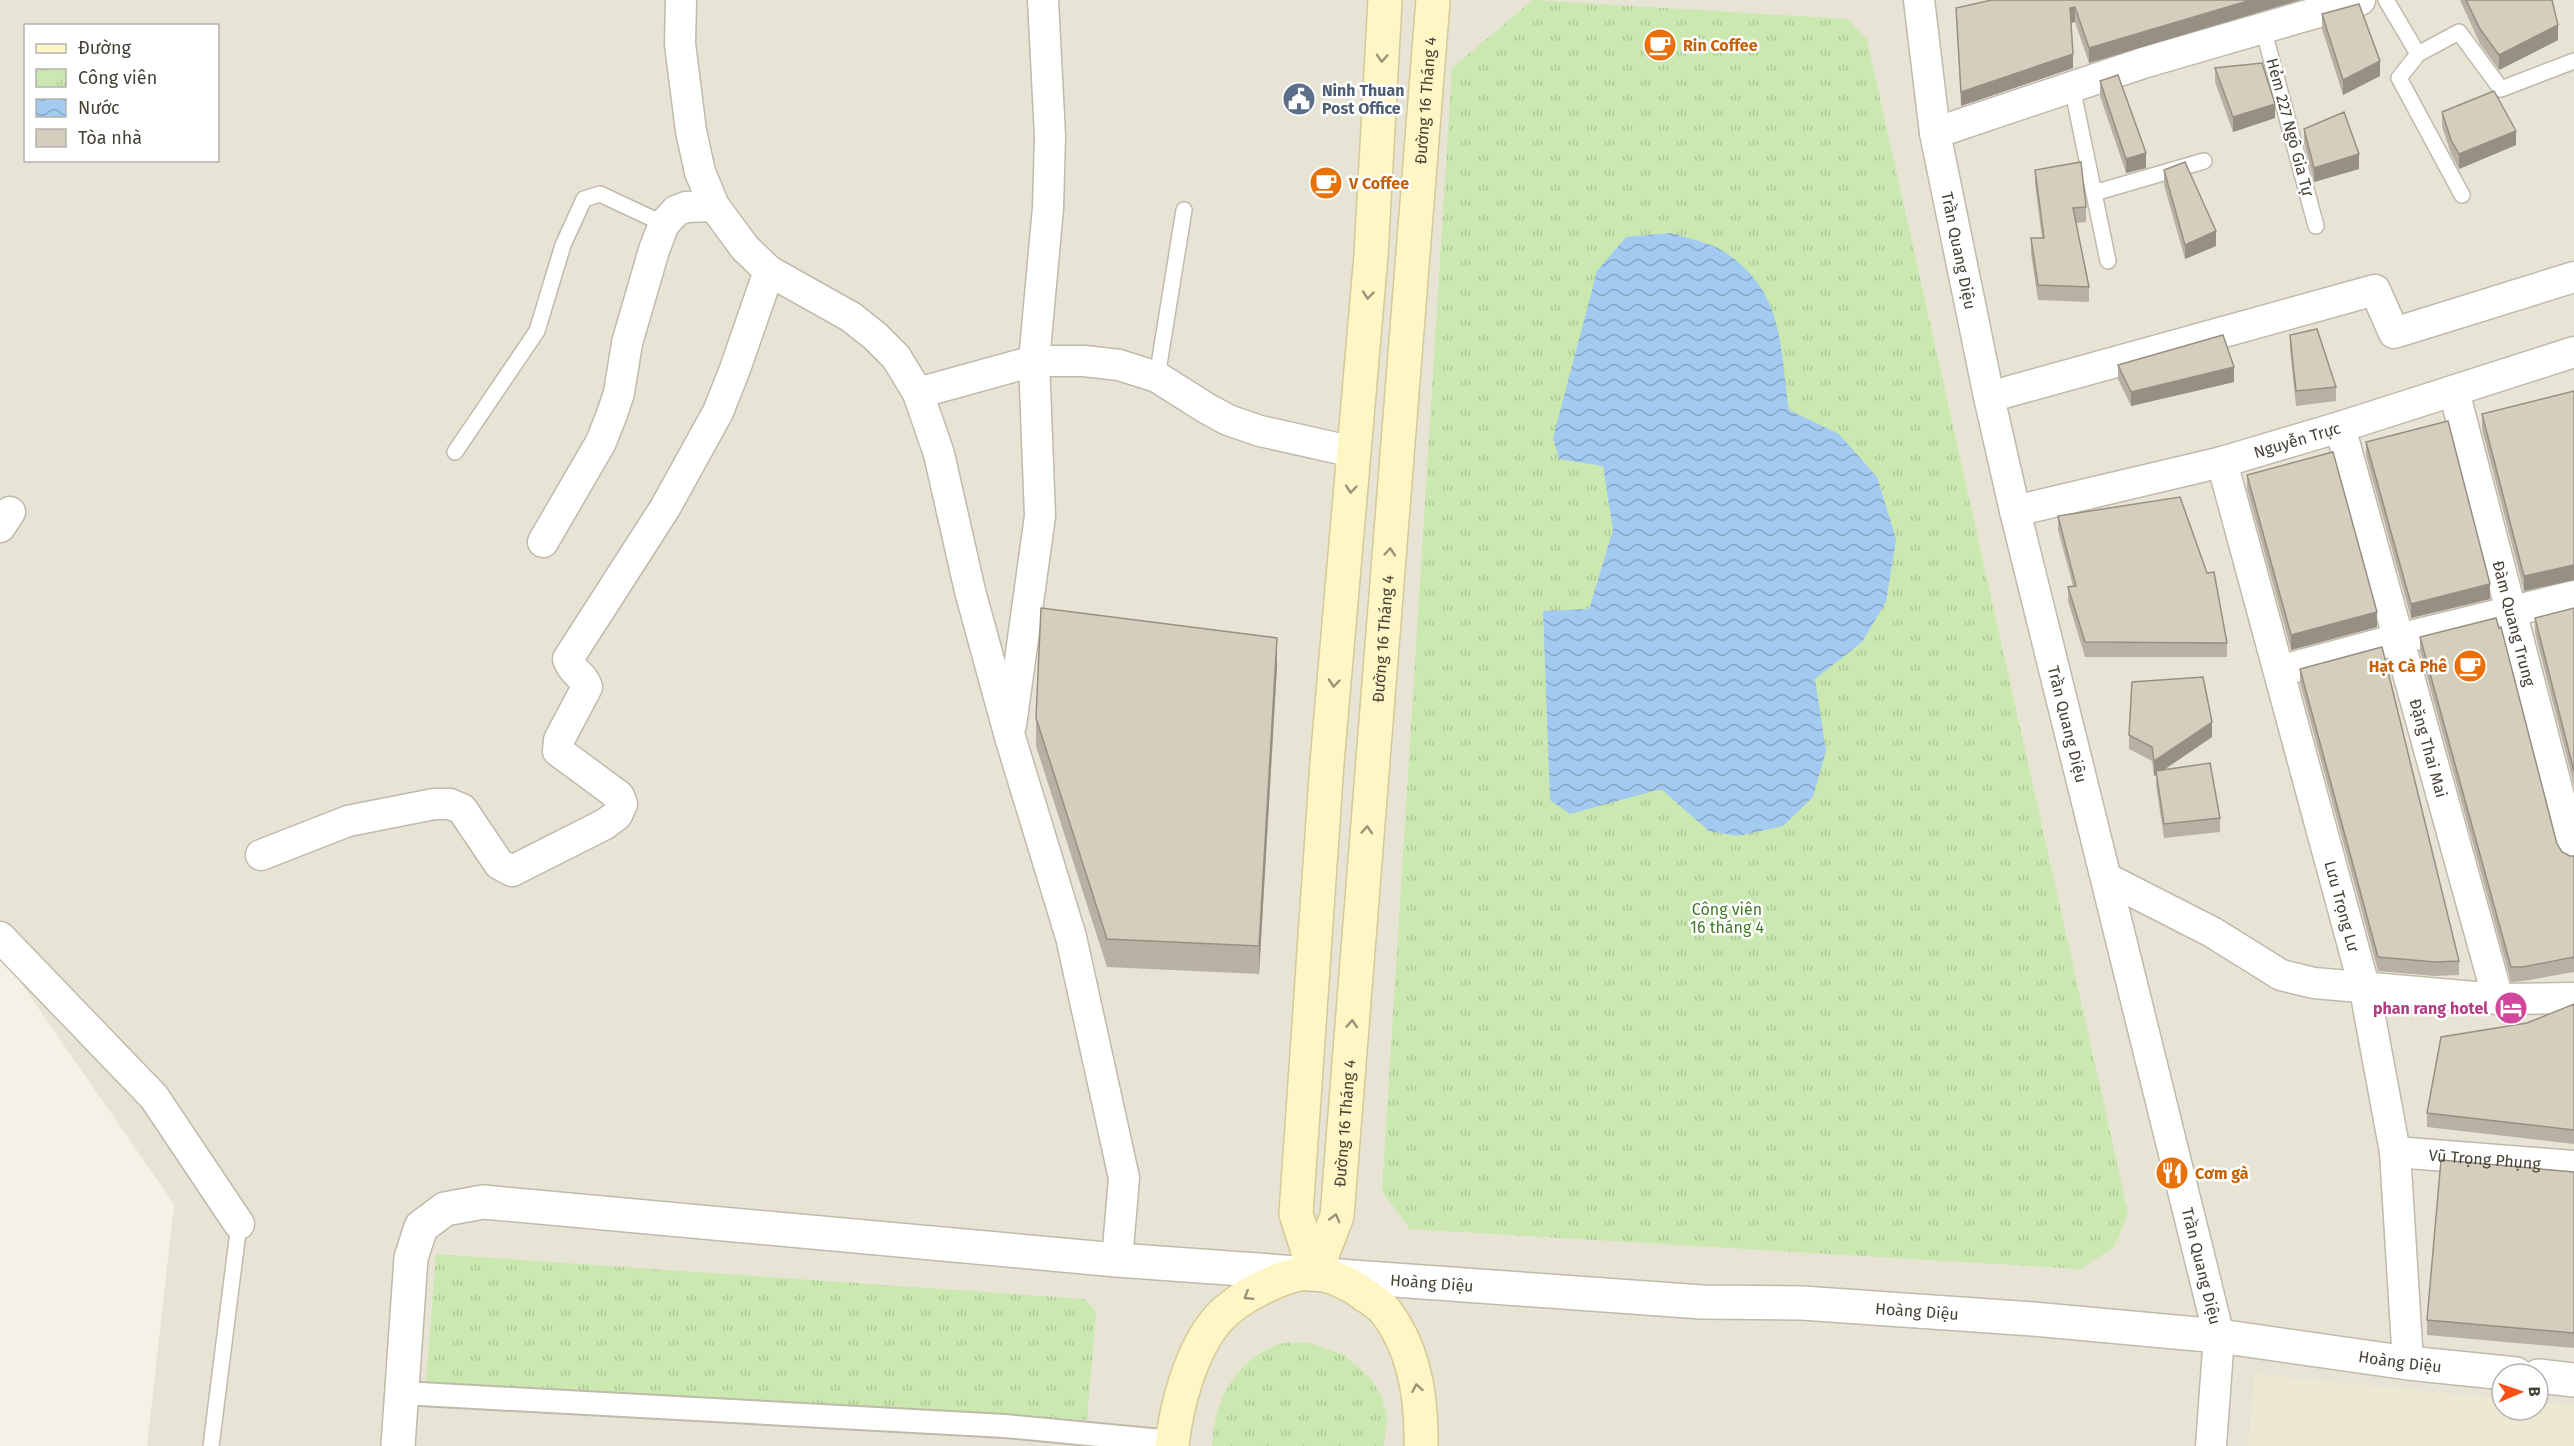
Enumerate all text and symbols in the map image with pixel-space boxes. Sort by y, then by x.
legend [24,24,219,162]
cafe icon: Rin Coffee [1642,27,1678,63]
street label: Đường 16 Tháng 4 [1411,36,1440,165]
place label: Rin Coffee [1683,36,1758,55]
text: Đường [78,37,132,59]
one-way arrow [1376,54,1389,63]
street label: Hẻm 227 Ngô Gia Tự [2262,56,2318,198]
text: Công viên [78,67,157,89]
public building icon: Ninh Thuan Post Office [1281,81,1317,117]
place label: Ninh Thuan Post Office [1322,81,1404,118]
text: Nước [78,97,120,119]
text: Tòa nhà [78,127,142,149]
cafe icon: V Coffee [1308,165,1344,201]
place label: V Coffee [1348,174,1409,193]
street label: Trần Quang Diệu [1938,190,1980,311]
one-way arrow [1362,290,1375,300]
street label: Nguyễn Trực [2251,418,2343,462]
one-way arrow [1345,485,1358,494]
one-way arrow [1383,547,1396,556]
street label: Đàm Quang Trung [2489,558,2540,689]
street label: Đường 16 Tháng 4 [1368,574,1397,703]
cafe icon: Hạt Cà Phê [2452,648,2488,684]
place label: Hạt Cà Phê [2369,657,2447,676]
street label: Trần Quang Diệu [2044,664,2091,785]
one-way arrow [1328,679,1341,688]
street label: Đặng Thai Mai [2406,696,2451,800]
one-way arrow [1360,825,1373,835]
street label: Lưu Trọng Lư [2321,859,2364,954]
park label: Công viên 16 tháng 4 [1690,900,1764,937]
hotel icon: phan rang hotel [2493,990,2529,1026]
place label: phan rang hotel [2373,999,2488,1018]
one-way arrow [1345,1020,1358,1029]
street label: Đường 16 Tháng 4 [1330,1058,1359,1188]
street label: Vũ Trọng Phụng [2428,1145,2542,1173]
restaurant icon: Cơm gà [2154,1155,2190,1191]
place label: Cơm gà [2195,1164,2249,1183]
street label: Trần Quang Diệu [2178,1206,2225,1326]
one-way arrow [1327,1213,1340,1223]
street label: Hoàng Diệu [1389,1270,1474,1295]
one-way arrow [1244,1289,1254,1301]
street label: Hoàng Diệu [1875,1299,1959,1323]
street label: Hoàng Diệu [2357,1347,2443,1376]
north arrow [2490,1362,2550,1422]
one-way arrow [1411,1383,1424,1393]
text: B [2525,1386,2544,1397]

